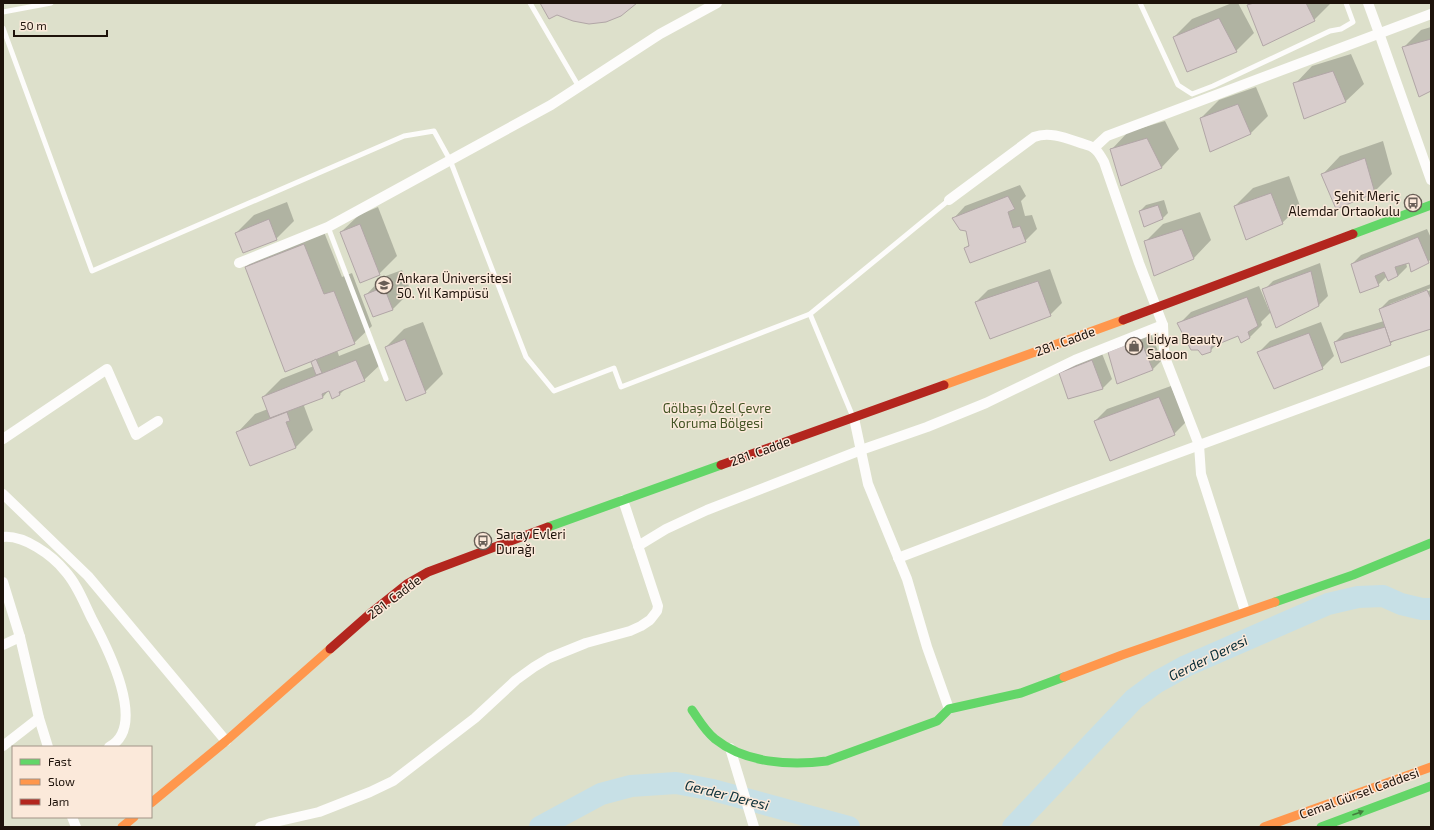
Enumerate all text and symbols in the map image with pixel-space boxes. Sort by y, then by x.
scale bar [14,12,107,38]
text: 50 m [20,18,47,32]
place label: Şehit Meriç Alemdar Ortaokulu [1289,188,1400,219]
bus stop icon: Şehit Meriç Alemdar Ortaokulu [1403,193,1423,213]
place label: Ankara Üniversitesi 50. Yıl Kampüsü [397,270,512,301]
school or university icon: Ankara Üniversitesi 50. Yıl Kampüsü [374,275,394,295]
street label: 281. Cadde [1033,323,1097,359]
place label: Lidya Beauty Saloon [1147,331,1223,362]
shop icon: Lidya Beauty Saloon [1124,336,1144,356]
park label: Gölbaşı Özel Çevre Koruma Bölgesi [663,400,771,431]
street label: 281. Cadde [728,433,792,469]
place label: Saray Evleri Durağı [496,526,566,557]
bus stop icon: Saray Evleri Durağı [473,531,493,551]
street label: 281. Cadde [364,572,424,622]
water label: Gerder Deresi [1165,631,1251,684]
legend [12,746,152,818]
text: Fast [48,754,72,768]
street label: Cemal Gürsel Caddesi [1297,764,1421,822]
text: Slow [48,774,75,788]
water label: Gerder Deresi [683,776,771,813]
text: Jam [48,794,69,808]
one-way arrow [1352,810,1364,816]

